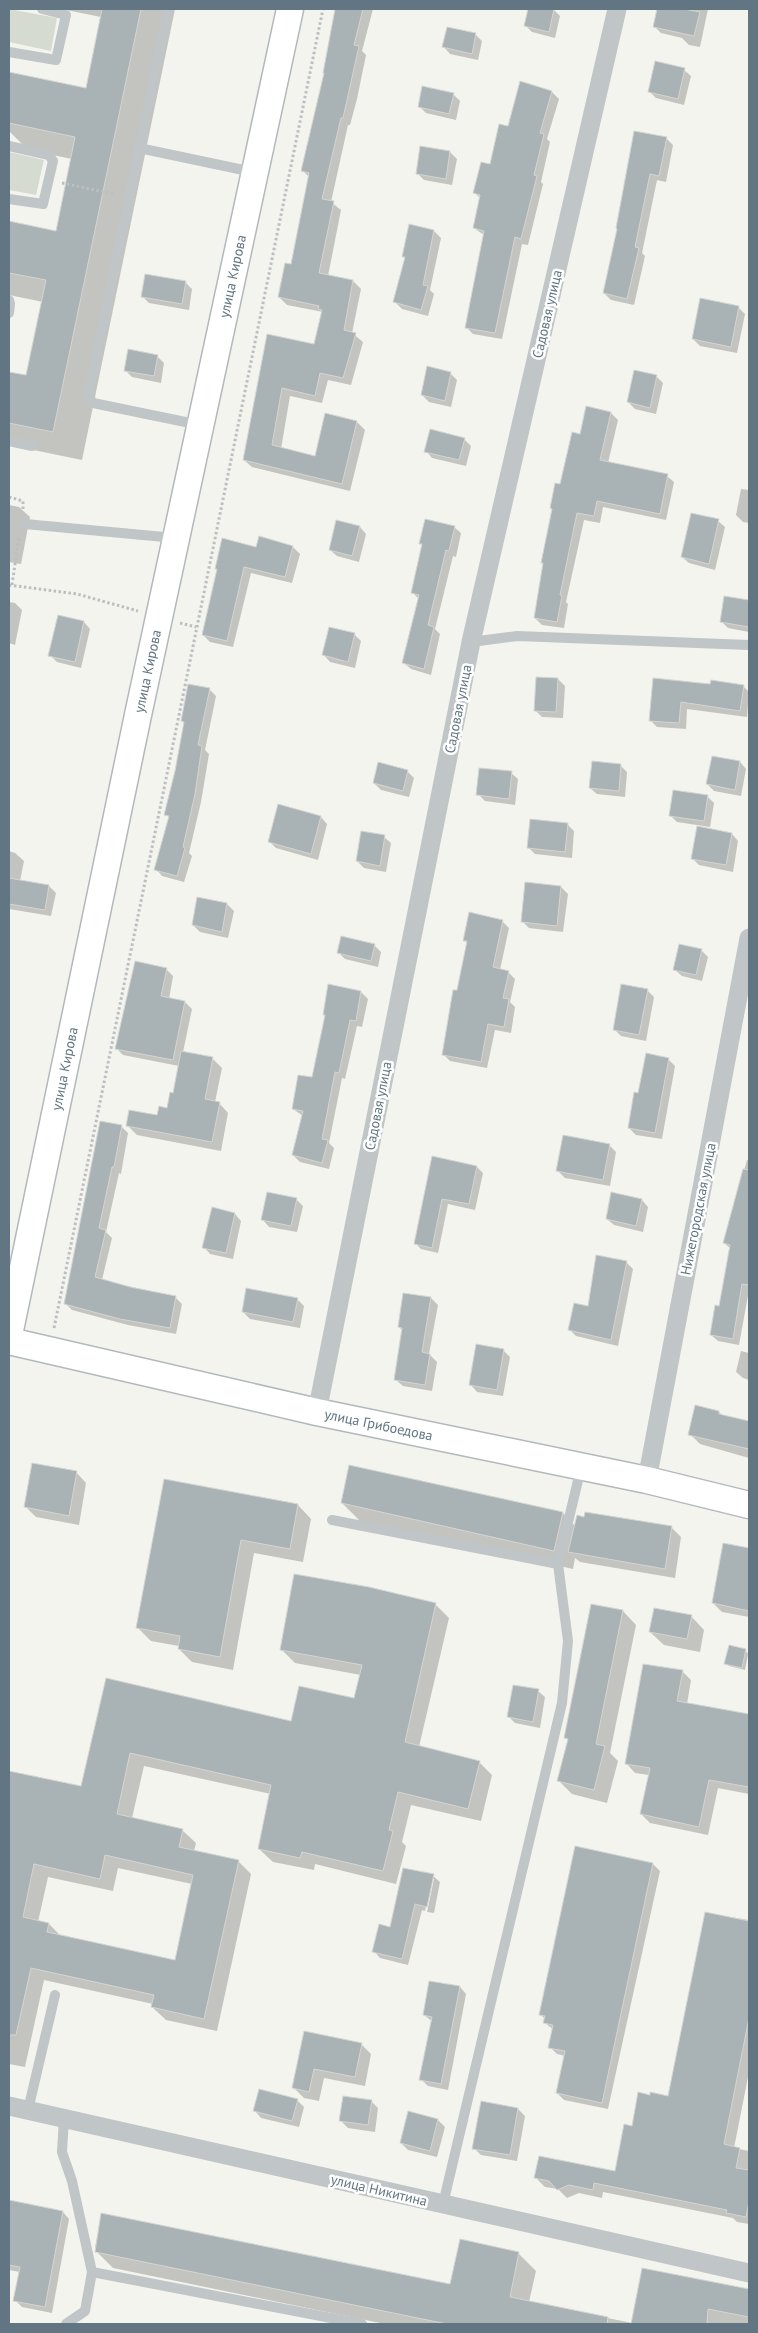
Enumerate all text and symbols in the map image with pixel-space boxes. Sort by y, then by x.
street label: улица Кирова [215,233,250,320]
street label: Садовая улица [528,268,566,360]
street label: улица Кирова [130,628,165,715]
street label: Садовая улица [441,663,475,755]
street label: улица Кирова [47,1025,82,1112]
street label: Садовая улица [361,1060,395,1152]
street label: Нижегородская улица [676,1141,720,1277]
street label: улица Грибоедова [323,1405,434,1445]
street label: улица Никитина [329,2170,429,2210]

